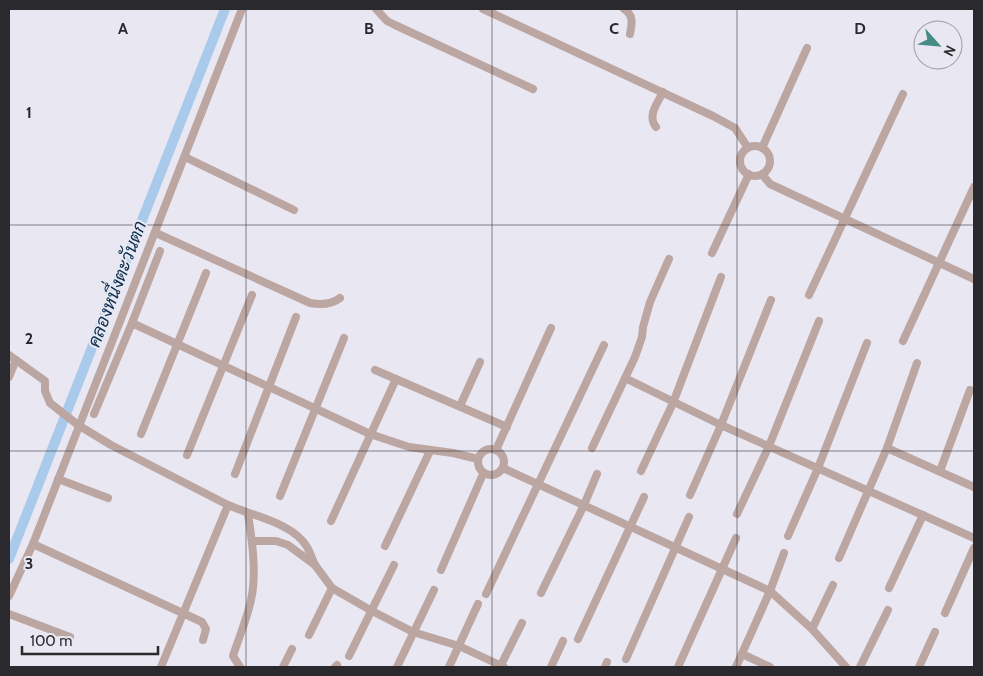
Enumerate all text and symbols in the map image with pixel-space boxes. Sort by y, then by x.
text: A [118,19,128,38]
text: B [364,19,374,38]
text: C [609,19,619,38]
text: D [854,19,866,38]
north arrow [913,20,963,70]
text: N [939,42,960,59]
text: 1 [26,103,32,122]
water label: คลองหนึ่งตะวันตก [78,216,151,350]
text: 2 [25,329,33,348]
text: 3 [25,554,33,573]
scale bar [22,624,159,656]
text: 100 m [30,632,72,650]

